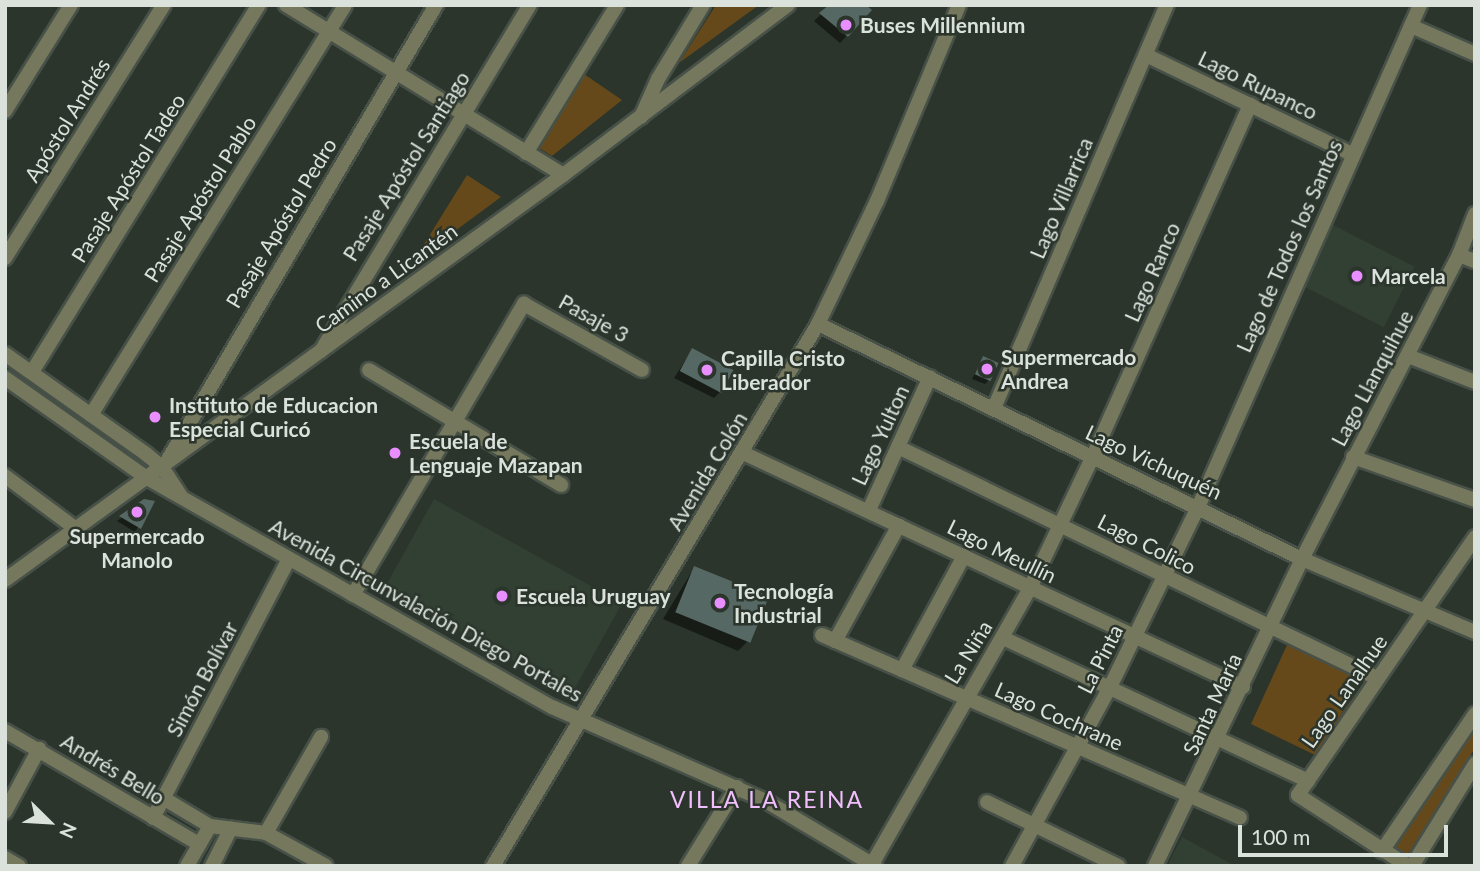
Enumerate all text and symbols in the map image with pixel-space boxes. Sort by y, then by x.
place label: Buses Millennium [860,12,1025,38]
marker: Buses Millennium [838,17,854,33]
street label: Lago Rupanco [1194,45,1322,125]
street label: Apóstol Andrés [19,53,115,187]
street label: Pasaje Apóstol Santiago [337,66,475,266]
street label: Pasaje Apóstol Tadeo [65,88,191,268]
street label: Pasaje Apóstol Pablo [139,111,261,287]
street label: Pasaje Apóstol Pedro [220,133,342,313]
street label: Lago Villarrica [1024,133,1098,263]
street label: Lago de Todos los Santos [1231,136,1347,356]
street label: Camino a Licantén [310,218,462,338]
street label: Lago Ranco [1119,218,1185,326]
place label: Marcela [1371,263,1446,289]
marker: Marcela [1349,268,1365,284]
street label: Pasaje 3 [555,289,633,347]
street label: Lago Llanquihue [1326,306,1418,450]
place label: Supermercado Andrea [1001,344,1136,394]
place label: Capilla Cristo Liberador [721,345,845,395]
marker: Supermercado Andrea [979,361,995,377]
marker: Capilla Cristo Liberador [699,362,715,378]
street label: Lago Yulton [846,381,914,489]
place label: Instituto de Educacion Especial Curicó [169,392,378,442]
street label: Avenida Colón [662,407,752,535]
marker: Instituto de Educacion Especial Curicó [147,409,163,425]
street label: Lago Vichuquén [1081,419,1227,505]
place label: Escuela de Lenguaje Mazapan [409,428,583,478]
marker: Escuela de Lenguaje Mazapan [387,445,403,461]
marker: Supermercado Manolo [129,504,145,520]
street label: Lago Colico [1094,509,1200,579]
street label: Avenida Circunvalación Diego Portales [265,513,587,707]
street label: Lago Meullín [943,514,1061,588]
place label: Supermercado Manolo [69,523,205,573]
place label: Tecnología Industrial [734,578,834,628]
place label: Escuela Uruguay [516,583,671,609]
marker: Escuela Uruguay [494,588,510,604]
marker: Tecnología Industrial [712,595,728,611]
street label: La Niña [939,616,997,688]
street label: Simón Bolívar [161,617,243,741]
street label: La Pinta [1072,620,1128,698]
street label: Lago Lanalhue [1296,630,1392,752]
street label: Santa María [1177,649,1247,759]
street label: Lago Cochrane [991,677,1127,755]
street label: Andrés Bello [56,728,170,810]
district label: VILLA LA REINA [671,785,863,813]
north arrow [14,787,84,857]
scale bar [1242,812,1452,856]
text: N [55,819,82,842]
text: 100 m [1251,824,1310,849]

